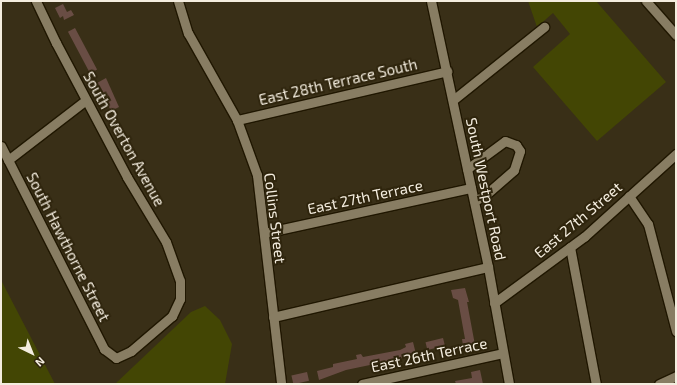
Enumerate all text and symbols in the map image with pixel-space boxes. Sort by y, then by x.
street label: East 28th Terrace South [257,55,419,109]
street label: South Overton Avenue [79,68,169,210]
street label: South Westport Road [462,116,510,262]
street label: South Hawthorne Street [23,170,113,324]
street label: Collins Street [261,172,289,264]
street label: East 27th Terrace [306,176,424,218]
street label: East 27th Street [531,178,625,262]
north arrow [12,333,52,373]
street label: East 26th Terrace [369,334,489,376]
text: N [33,355,48,370]

